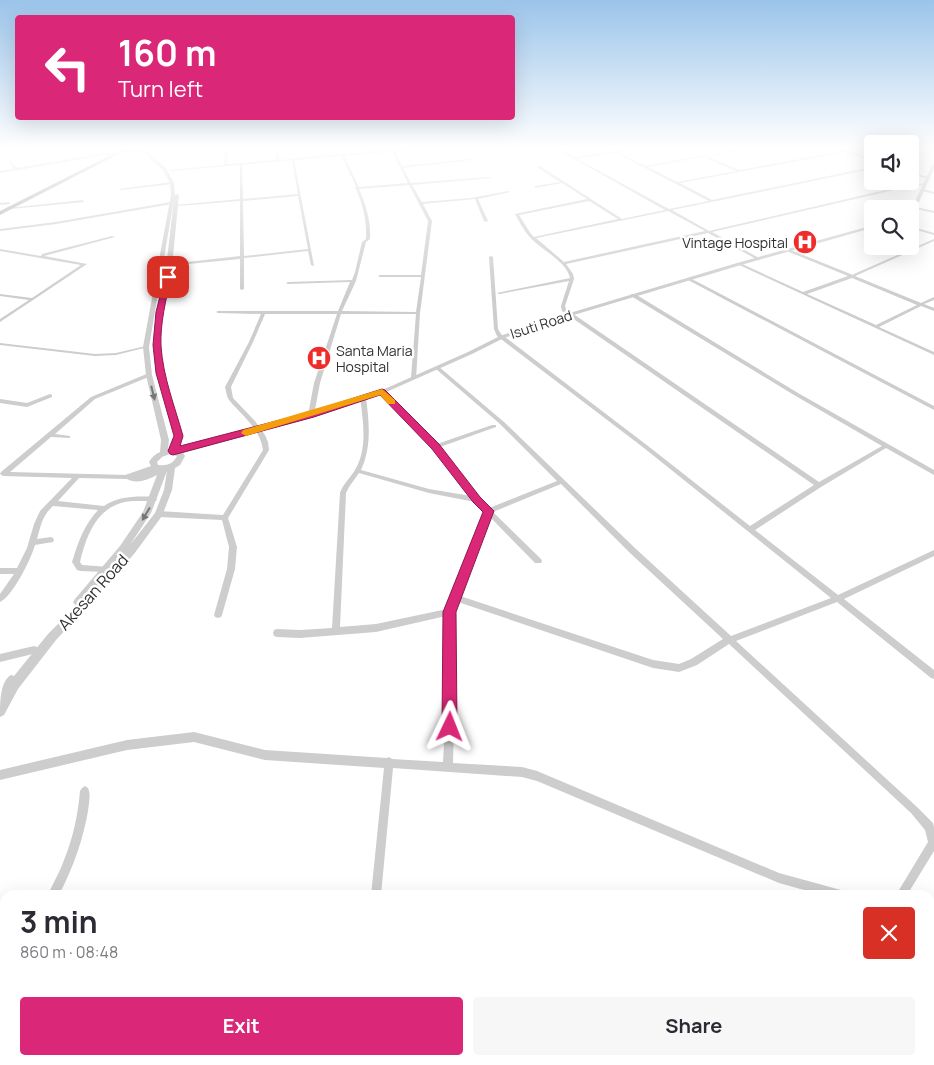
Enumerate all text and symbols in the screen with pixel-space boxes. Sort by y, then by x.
text: 160 m [118,29,217,77]
icon: left [35,35,100,100]
text: Turn left [118,74,203,104]
map controls [864,135,919,255]
button: sound [864,135,919,190]
button: search [864,200,919,255]
hospital icon: Vintage Hospital [792,229,818,255]
place label: Vintage Hospital [682,233,788,252]
pin [147,256,189,298]
icon: arrive [154,263,182,291]
street label: Isuti Road [508,305,574,343]
place label: Santa Maria Hospital [336,341,413,376]
hospital icon: Santa Maria Hospital [306,345,332,371]
one-way arrow [149,385,157,400]
one-way arrow [141,508,150,521]
street label: Akesan Road [53,549,133,635]
position arrow [423,700,475,752]
text: 3 min [20,901,98,942]
button: close [863,907,915,959]
text: 860 m · 08:48 [20,941,118,963]
button: Exit [20,997,463,1055]
button: Share [473,997,915,1055]

